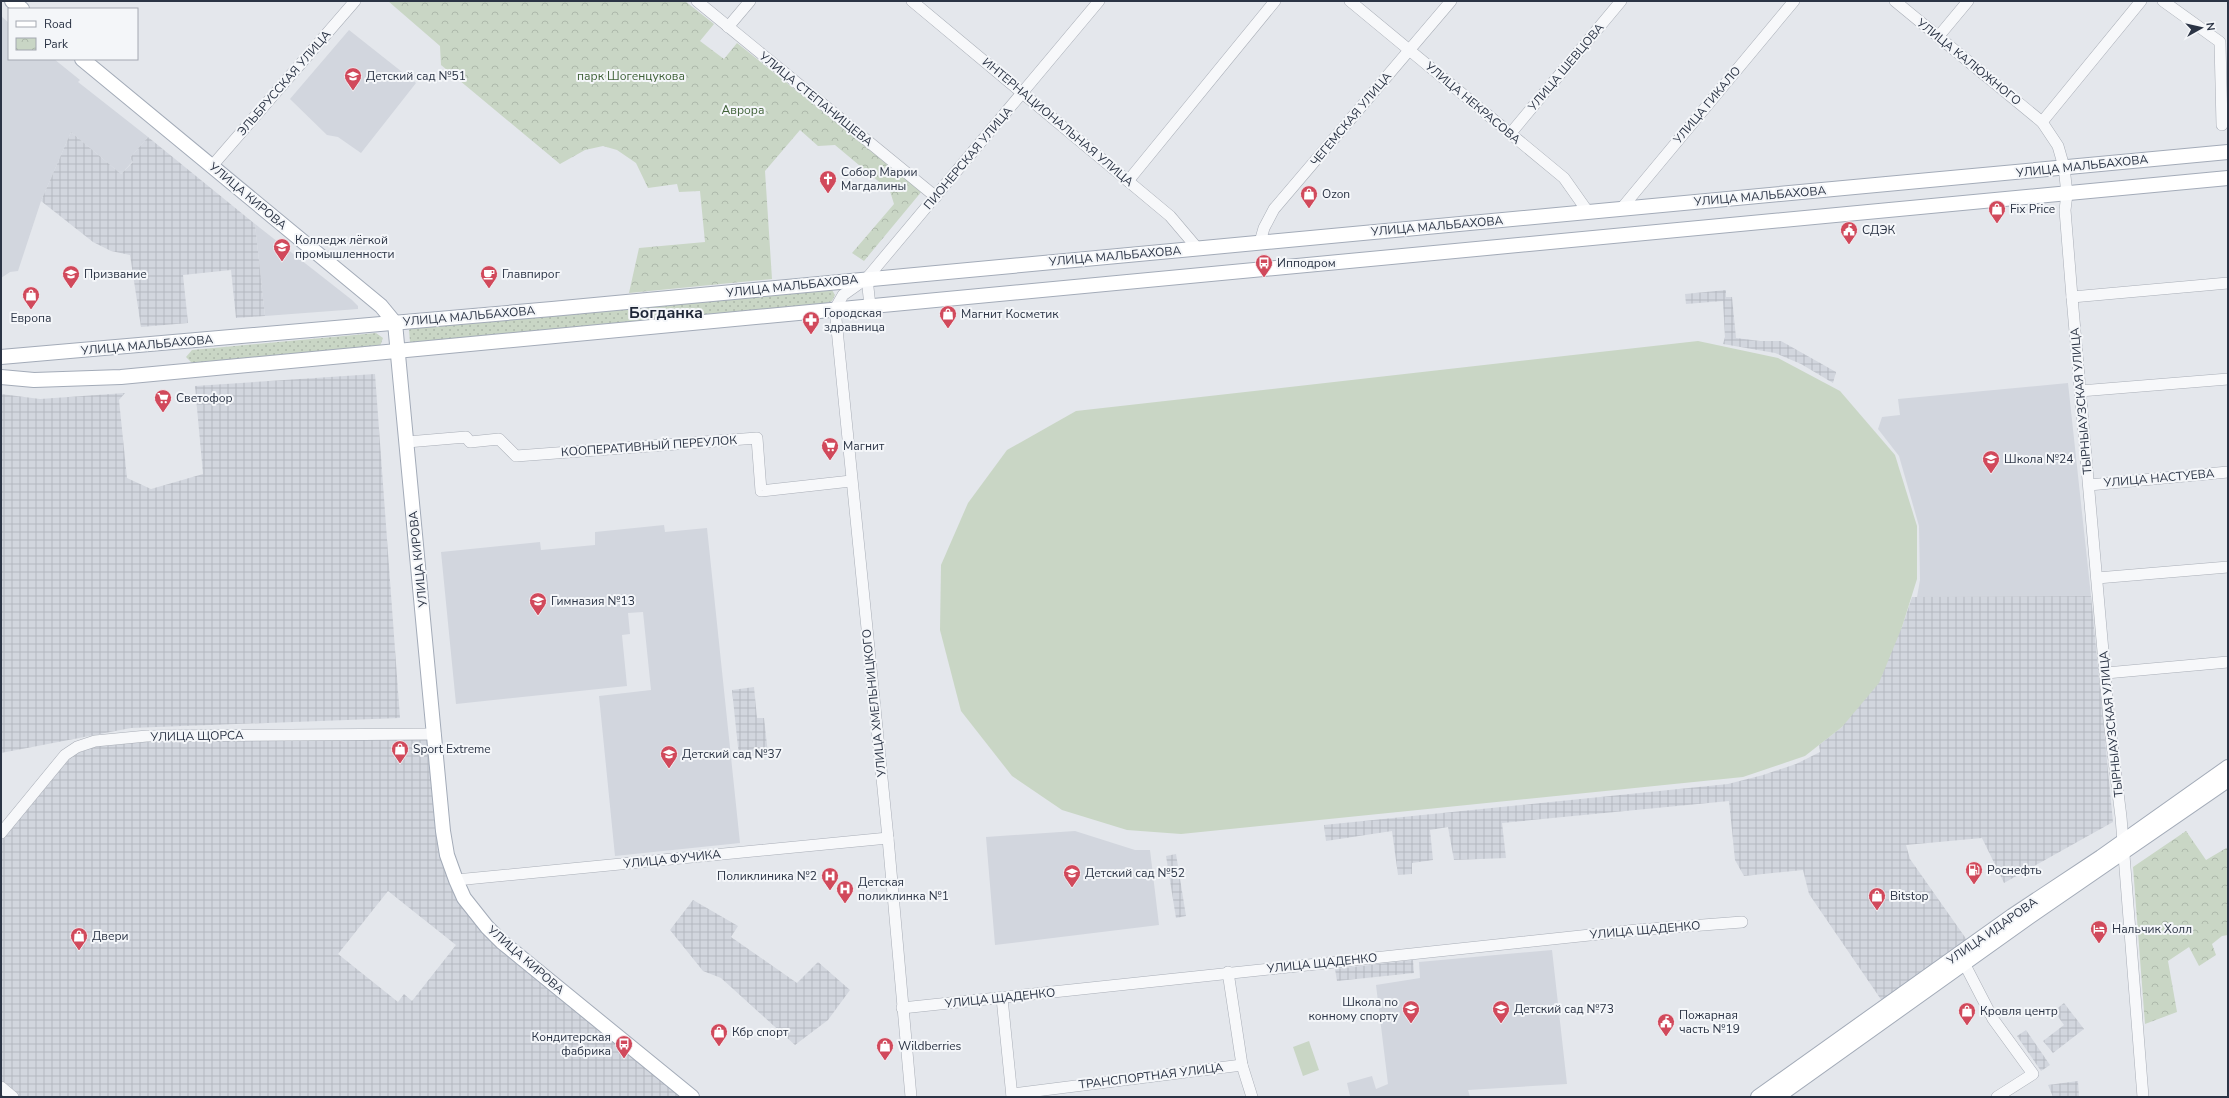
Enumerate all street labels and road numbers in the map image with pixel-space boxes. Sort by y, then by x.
street label: УЛИЦА КАЛЮЖНОГО [1913,14,2024,109]
street label: УЛИЦА ШЕВЦОВА [1524,20,1608,115]
street label: ЭЛЬБРУССКАЯ УЛИЦА [234,27,334,139]
street label: УЛИЦА СТЕПАНИЩЕВА [755,48,876,150]
street label: ИНТЕРНАЦИОНАЛЬНАЯ УЛИЦА [979,54,1137,190]
street label: УЛИЦА НЕКРАСОВА [1421,58,1524,148]
street label: УЛИЦА ГИКАЛО [1669,63,1744,148]
street label: ЧЕГЕМСКАЯ УЛИЦА [1307,68,1395,169]
street label: ПИОНЕРСКАЯ УЛИЦА [920,103,1016,213]
street label: УЛИЦА МАЛЬБАХОВА [2014,151,2149,181]
street label: УЛИЦА КИРОВА [205,158,290,233]
street label: УЛИЦА МАЛЬБАХОВА [1692,182,1827,210]
street label: УЛИЦА МАЛЬБАХОВА [1369,212,1504,240]
street label: УЛИЦА МАЛЬБАХОВА [1047,242,1182,270]
street label: УЛИЦА МАЛЬБАХОВА [724,271,859,301]
street label: УЛИЦА МАЛЬБАХОВА [401,302,536,330]
street label: ТЫРНЫАУЗСКАЯ УЛИЦА [2067,327,2095,475]
street label: УЛИЦА МАЛЬБАХОВА [79,331,214,359]
street label: КООПЕРАТИВНЫЙ ПЕРЕУЛОК [561,432,738,460]
street label: УЛИЦА НАСТУЕВА [2102,465,2215,491]
street label: УЛИЦА КИРОВА [405,510,431,609]
street label: УЛИЦА ХМЕЛЬНИЦКОГО [858,628,890,779]
street label: ТЫРНЫАУЗСКАЯ УЛИЦА [2095,650,2127,798]
street label: УЛИЦА ЩОРСА [149,727,244,745]
street label: УЛИЦА ФУЧИКА [621,846,722,872]
street label: УЛИЦА ИДАРОВА [1943,894,2041,969]
street label: УЛИЦА ЩАДЕНКО [1588,917,1701,943]
street label: УЛИЦА КИРОВА [483,922,568,998]
street label: УЛИЦА ЩАДЕНКО [1265,949,1378,977]
street label: УЛИЦА ЩАДЕНКО [943,984,1056,1012]
street label: ТРАНСПОРТНАЯ УЛИЦА [1078,1059,1224,1093]

